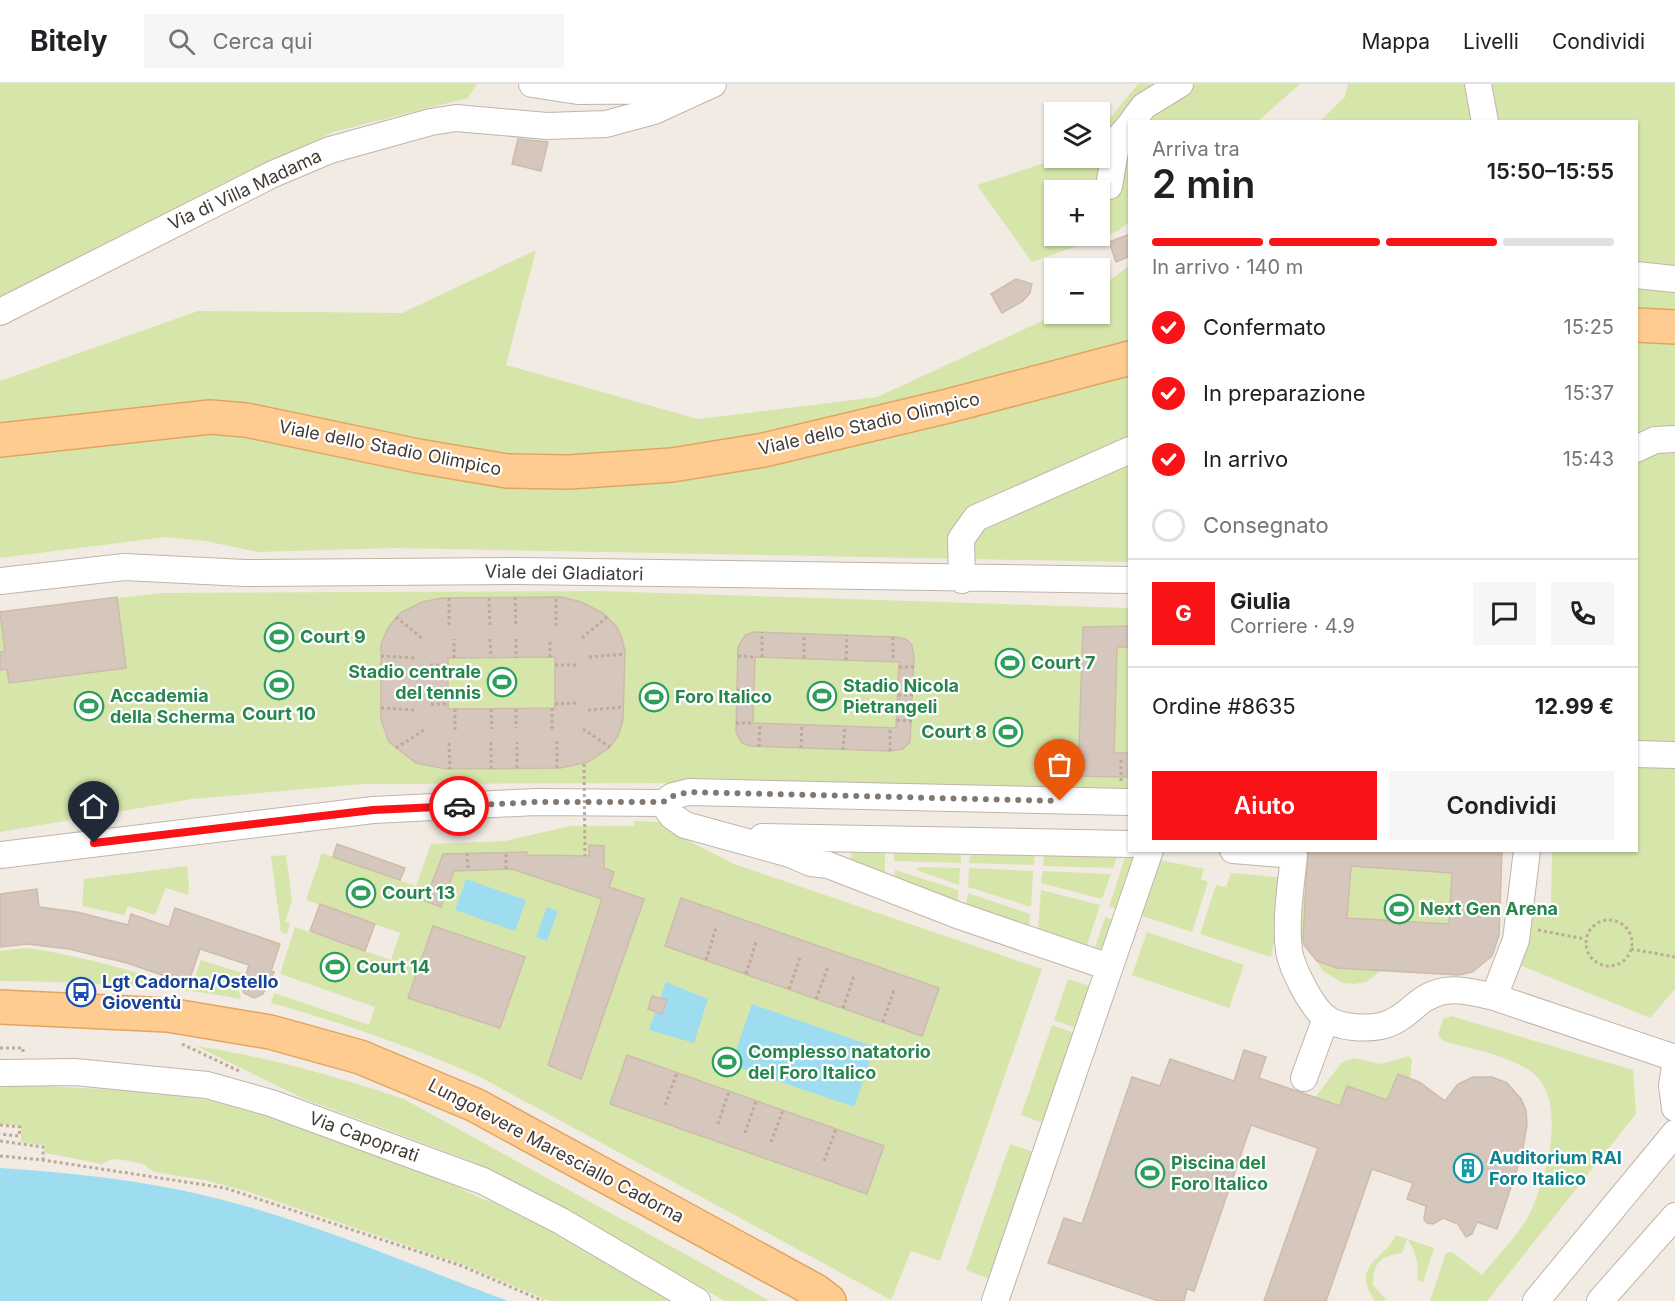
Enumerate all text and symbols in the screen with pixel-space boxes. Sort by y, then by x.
search box [144,14,564,68]
text: Bitely [30,24,108,58]
icon: search [165,25,198,58]
text: Cerca qui [213,28,312,54]
text: Mappa [1362,29,1430,54]
text: Livelli [1463,29,1519,54]
text: Condividi [1552,29,1645,54]
map controls [1044,102,1110,324]
button: layers [1044,102,1110,168]
text: Arriva tra [1152,137,1240,161]
street label: Via di Villa Madama [165,145,325,234]
text: 15:50–15:55 [1487,158,1614,184]
text: 2 min [1152,160,1255,207]
button: + [1044,180,1110,246]
text: In arrivo · 140 m [1152,255,1303,279]
button: − [1044,258,1110,324]
icon: check [1152,311,1185,344]
text: Confermato [1203,314,1326,340]
text: 15:25 [1564,315,1614,339]
icon: check [1152,377,1185,410]
text: In preparazione [1203,380,1365,406]
text: 15:37 [1564,381,1614,405]
street label: Viale dello Stadio Olimpico [756,388,982,459]
street label: Viale dello Stadio Olimpico [277,416,503,479]
icon: check [1152,443,1185,476]
text: In arrivo [1203,446,1288,472]
text: 15:43 [1563,447,1614,471]
text: Consegnato [1203,512,1329,538]
street label: Viale dei Gladiatori [484,561,644,584]
button: chat [1473,582,1536,645]
button: phone [1551,582,1614,645]
text: Giulia [1230,588,1291,614]
text: G [1175,600,1192,626]
text: Corriere · 4.9 [1230,614,1355,638]
sports icon: Court 9 [263,621,295,653]
place label: Court 9 [300,626,366,647]
sports icon: Court 7 [994,647,1026,679]
place label: Court 7 [1031,652,1096,673]
place label: Stadio centrale del tennis [348,661,481,703]
sports icon: Stadio centrale del tennis [486,666,518,698]
sports icon: Court 10 [263,669,295,701]
place label: Stadio Nicola Pietrangeli [843,675,959,717]
sports icon: Stadio Nicola Pietrangeli [806,680,838,712]
sports icon: Foro Italico [638,681,670,713]
place label: Accademia della Scherma [110,685,235,727]
place label: Foro Italico [675,686,772,707]
sports icon: Accademia della Scherma [73,690,105,722]
text: Ordine #8635 [1152,693,1296,719]
text: 12.99 € [1535,693,1614,719]
place label: Court 10 [242,703,316,724]
sports icon: Court 8 [992,716,1024,748]
place label: Court 8 [921,721,987,742]
pin [1034,739,1085,801]
icon: bag [1043,748,1076,781]
button: Aiuto [1152,771,1377,840]
button: Condividi [1389,771,1614,840]
courier [429,776,489,836]
pin [68,781,119,843]
icon: home [77,790,110,823]
icon: car [443,790,476,823]
sports icon: Court 13 [345,877,377,909]
place label: Court 13 [382,882,455,903]
sports icon: Next Gen Arena [1383,893,1415,925]
place label: Next Gen Arena [1420,898,1558,919]
sports icon: Court 14 [319,951,351,983]
place label: Court 14 [356,956,430,977]
place label: Lgt Cadorna/Ostello Gioventù [102,971,279,1013]
bus stop icon: Lgt Cadorna/Ostello Gioventù [65,976,97,1008]
place label: Complesso natatorio del Foro Italico [748,1041,931,1083]
sports icon: Complesso natatorio del Foro Italico [711,1046,743,1078]
street label: Lungotevere Maresciallo Cadorna [425,1074,688,1227]
street label: Via Capoprati [306,1107,422,1166]
place label: Auditorium RAI Foro Italico [1489,1147,1622,1189]
place label: Piscina del Foro Italico [1171,1152,1268,1194]
building icon: Auditorium RAI Foro Italico [1452,1152,1484,1184]
sports icon: Piscina del Foro Italico [1134,1157,1166,1189]

